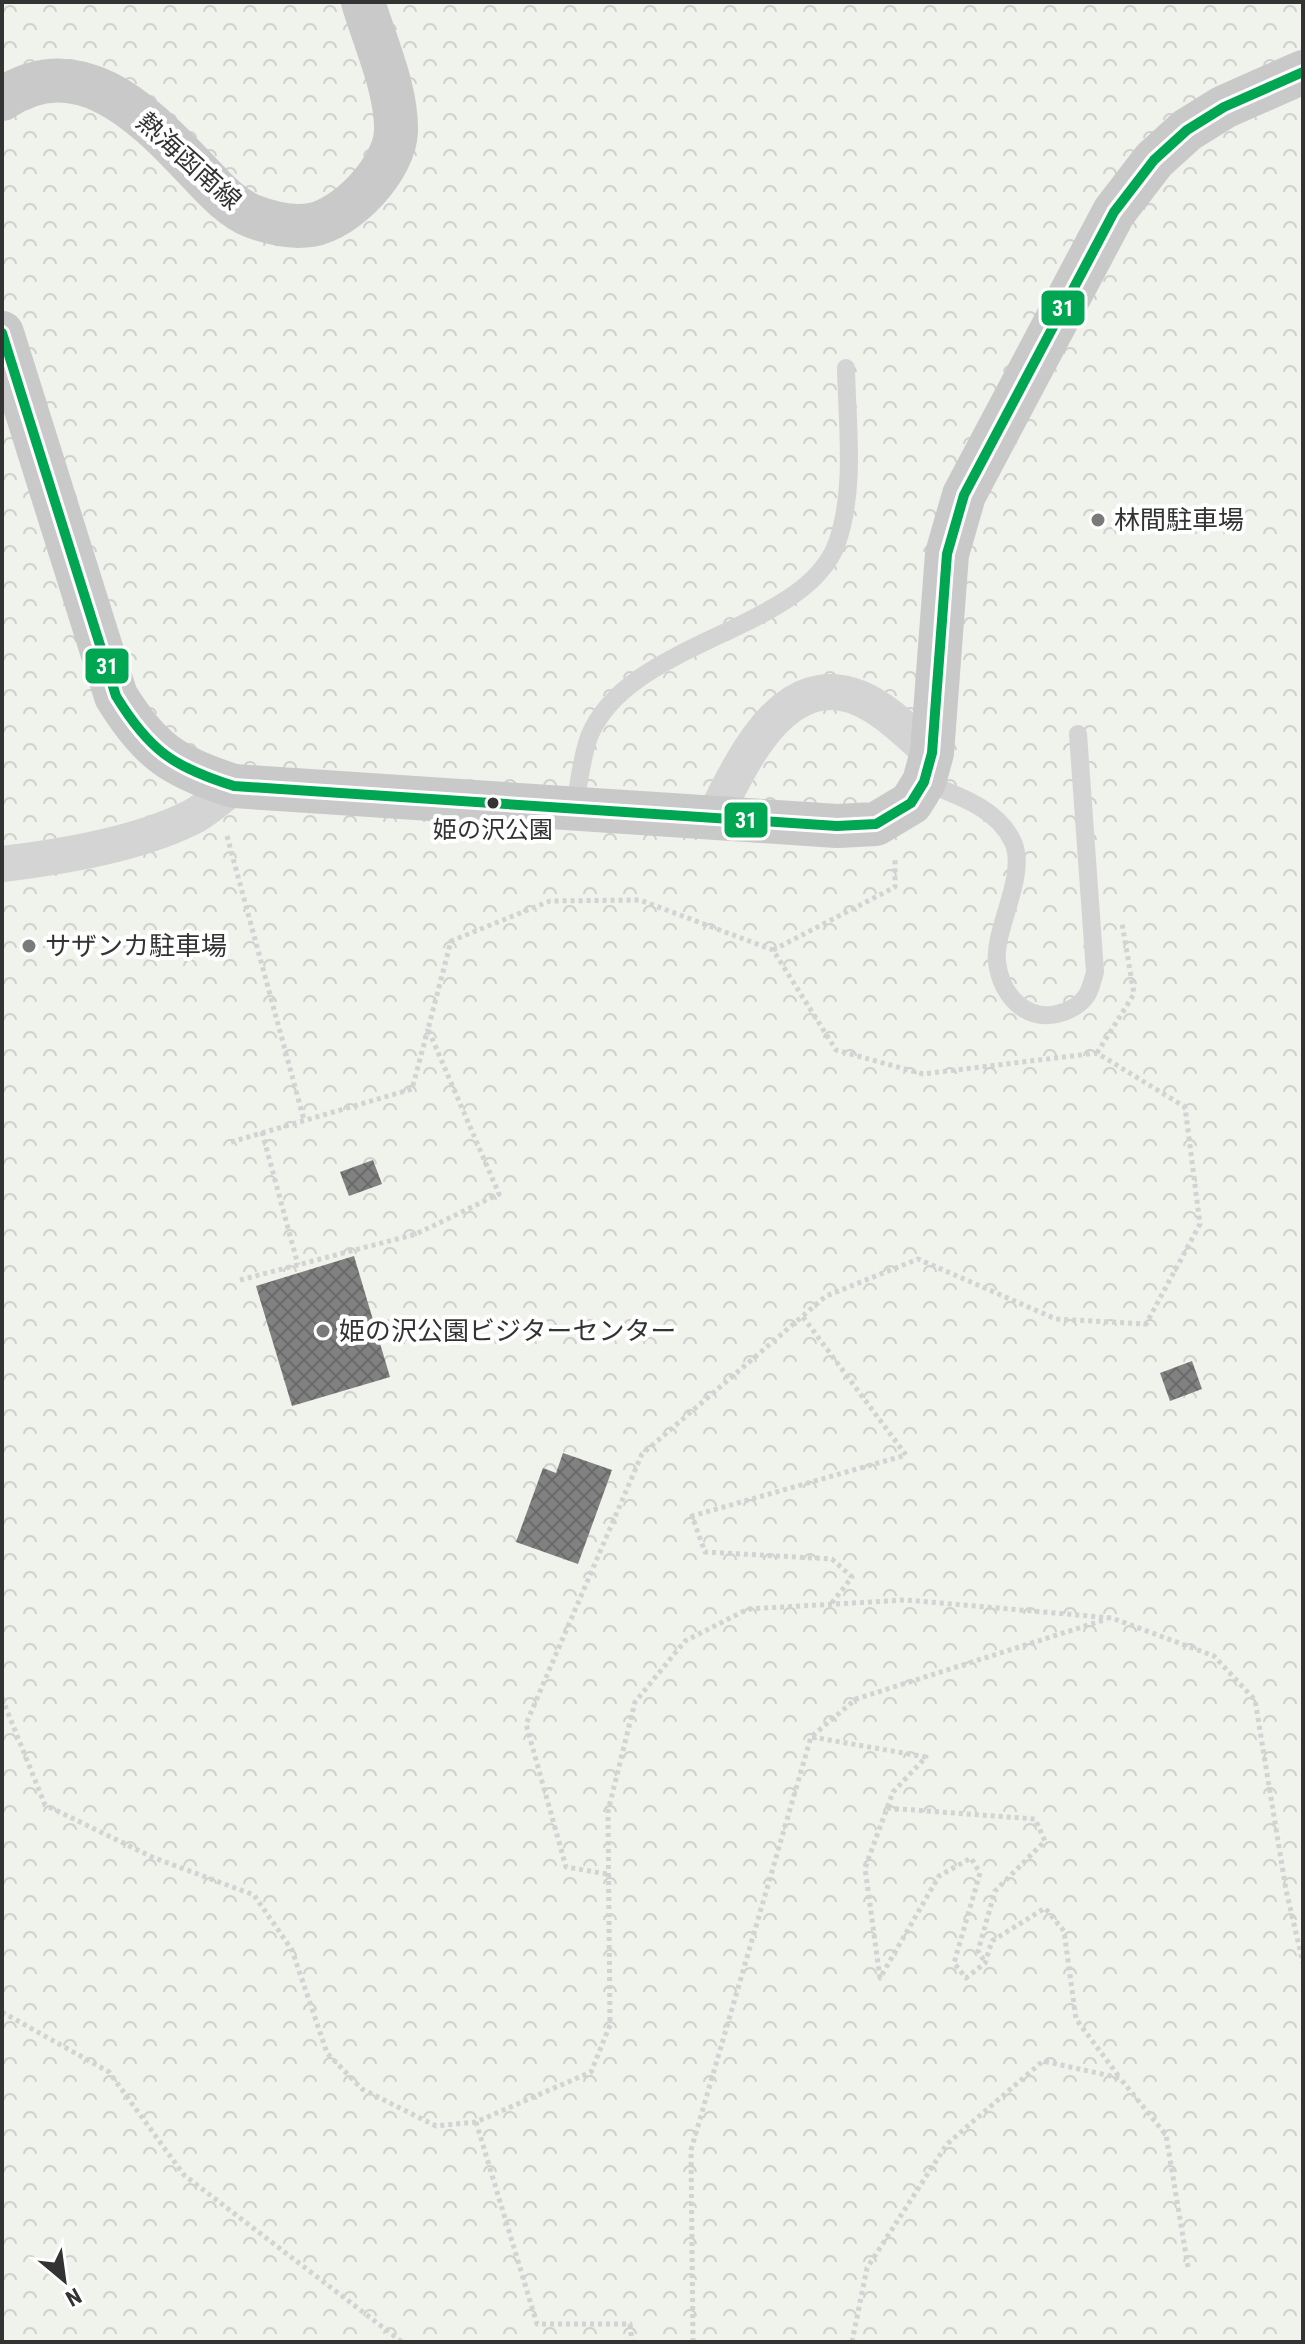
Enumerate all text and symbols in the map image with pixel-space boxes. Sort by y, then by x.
street label: 熱海函南線 [131,106,247,216]
line badge: 31 [1040,289,1086,327]
text: 31 [1052,296,1074,321]
place label: 林間駐車場 [1114,505,1244,535]
marker: 林間駐車場 [1089,511,1107,529]
line badge: 31 [84,647,130,685]
text: 31 [96,654,118,679]
marker: 姫の沢公園 [485,795,501,811]
line badge: 31 [723,801,769,839]
text: 31 [735,808,757,833]
place label: 姫の沢公園 [433,816,553,844]
place label: サザンカ駐車場 [45,931,227,961]
marker: サザンカ駐車場 [20,937,38,955]
place label: 姫の沢公園ビジターセンター [339,1316,676,1346]
marker: 姫の沢公園ビジターセンター [314,1322,332,1340]
north arrow [24,2240,104,2320]
text: N [61,2283,85,2311]

